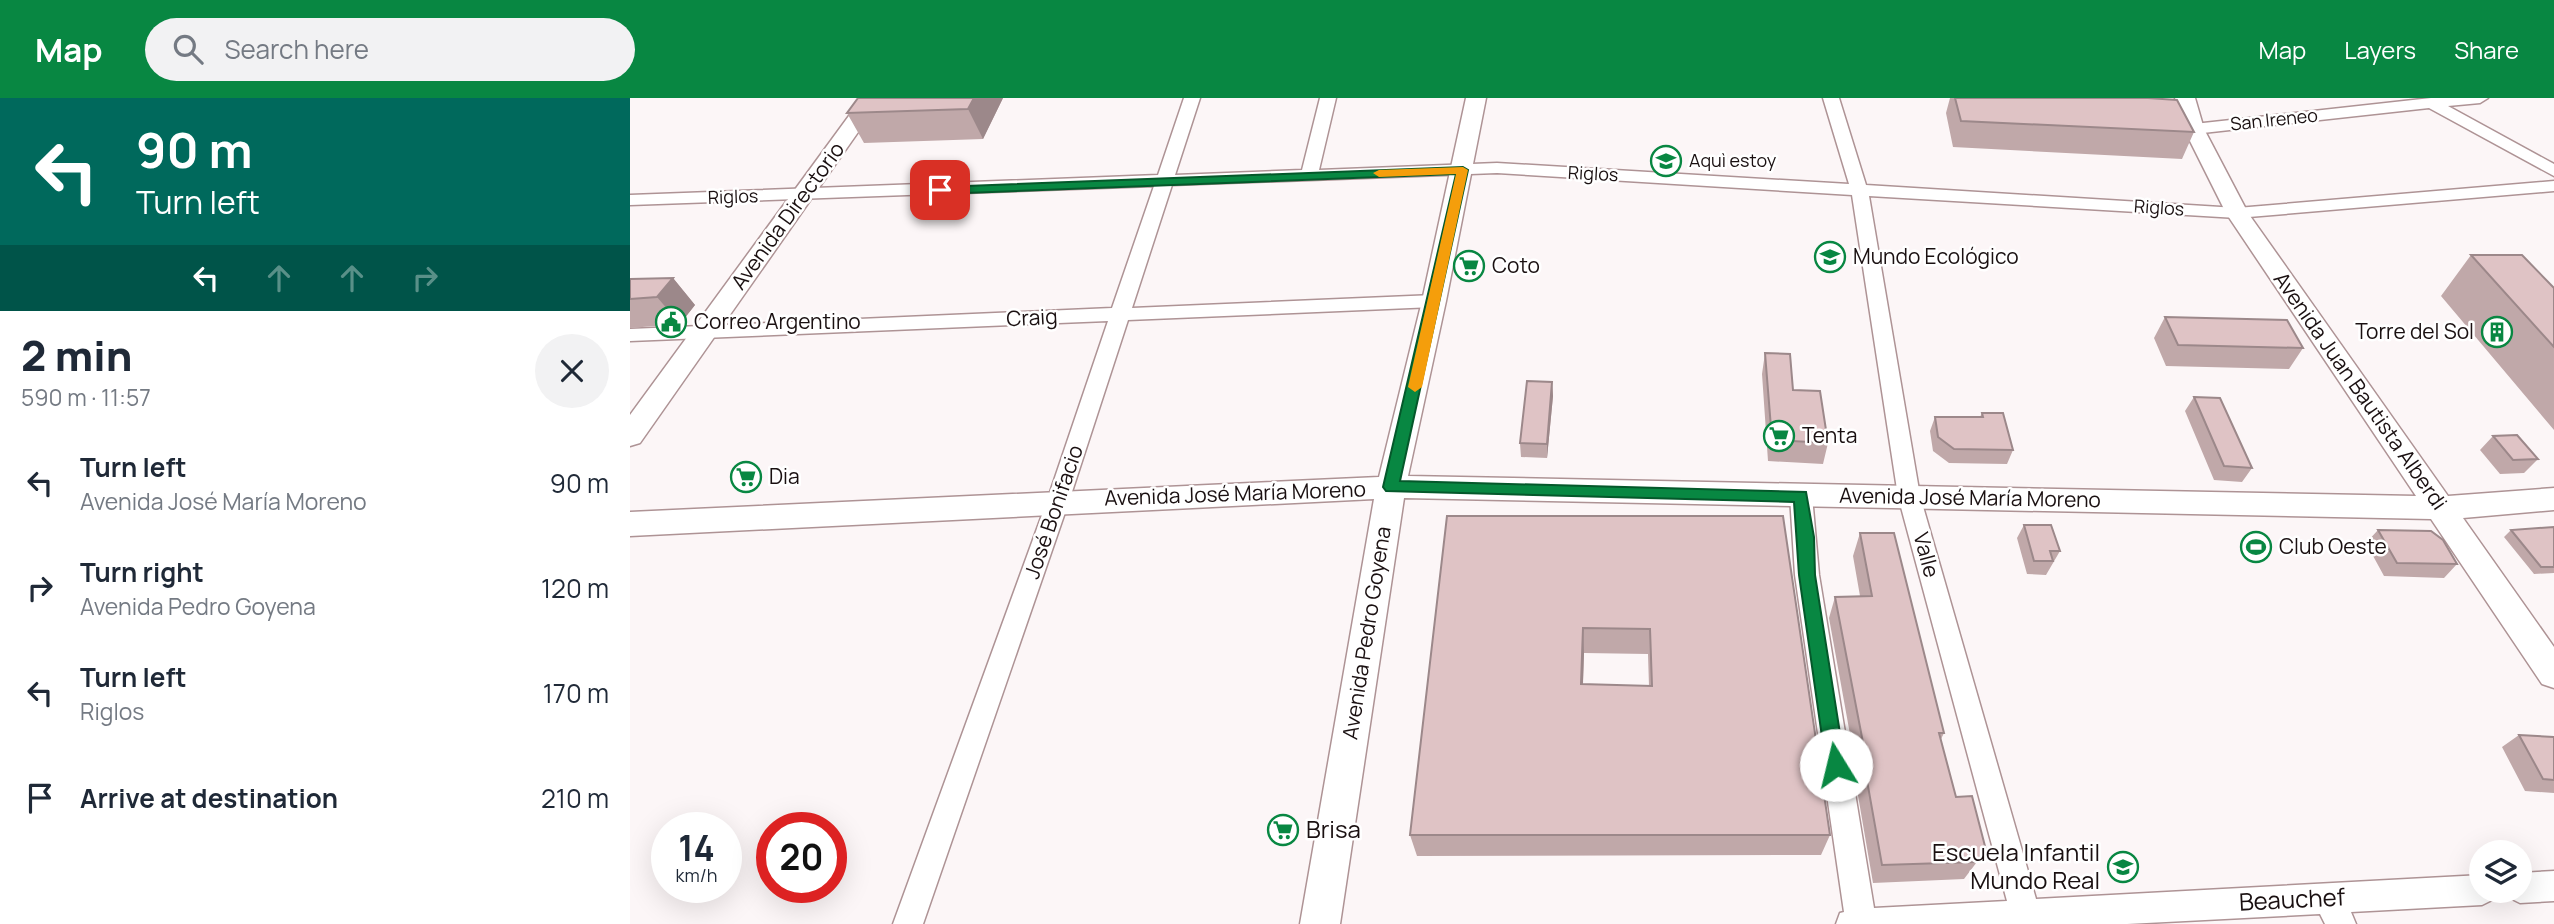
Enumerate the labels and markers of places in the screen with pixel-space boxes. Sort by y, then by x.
school or university icon: Aquì estoy [1649,144,1683,178]
place label: Aquì estoy [1689,148,1777,172]
pin [910,160,970,220]
school or university icon: Mundo Ecológico [1813,240,1847,274]
place label: Mundo Ecológico [1853,242,2019,270]
supermarket icon: Coto [1452,249,1486,283]
place label: Coto [1492,251,1540,279]
public building icon: Correo Argentino [654,305,688,339]
place label: Correo Argentino [694,307,861,335]
building icon: Torre del Sol [2480,315,2514,349]
place label: Torre del Sol [2355,317,2474,345]
supermarket icon: Tenta [1762,419,1796,453]
place label: Tenta [1802,421,1857,449]
supermarket icon: Dia [729,460,763,494]
place label: Dia [769,462,800,490]
sports icon: Club Oeste [2239,530,2273,564]
place label: Club Oeste [2279,532,2387,560]
place label: Brisa [1306,812,1361,845]
supermarket icon: Brisa [1266,813,1300,847]
place label: Escuela Infantil Mundo Real [1932,835,2100,896]
school or university icon: Escuela Infantil Mundo Real [2106,850,2140,884]

